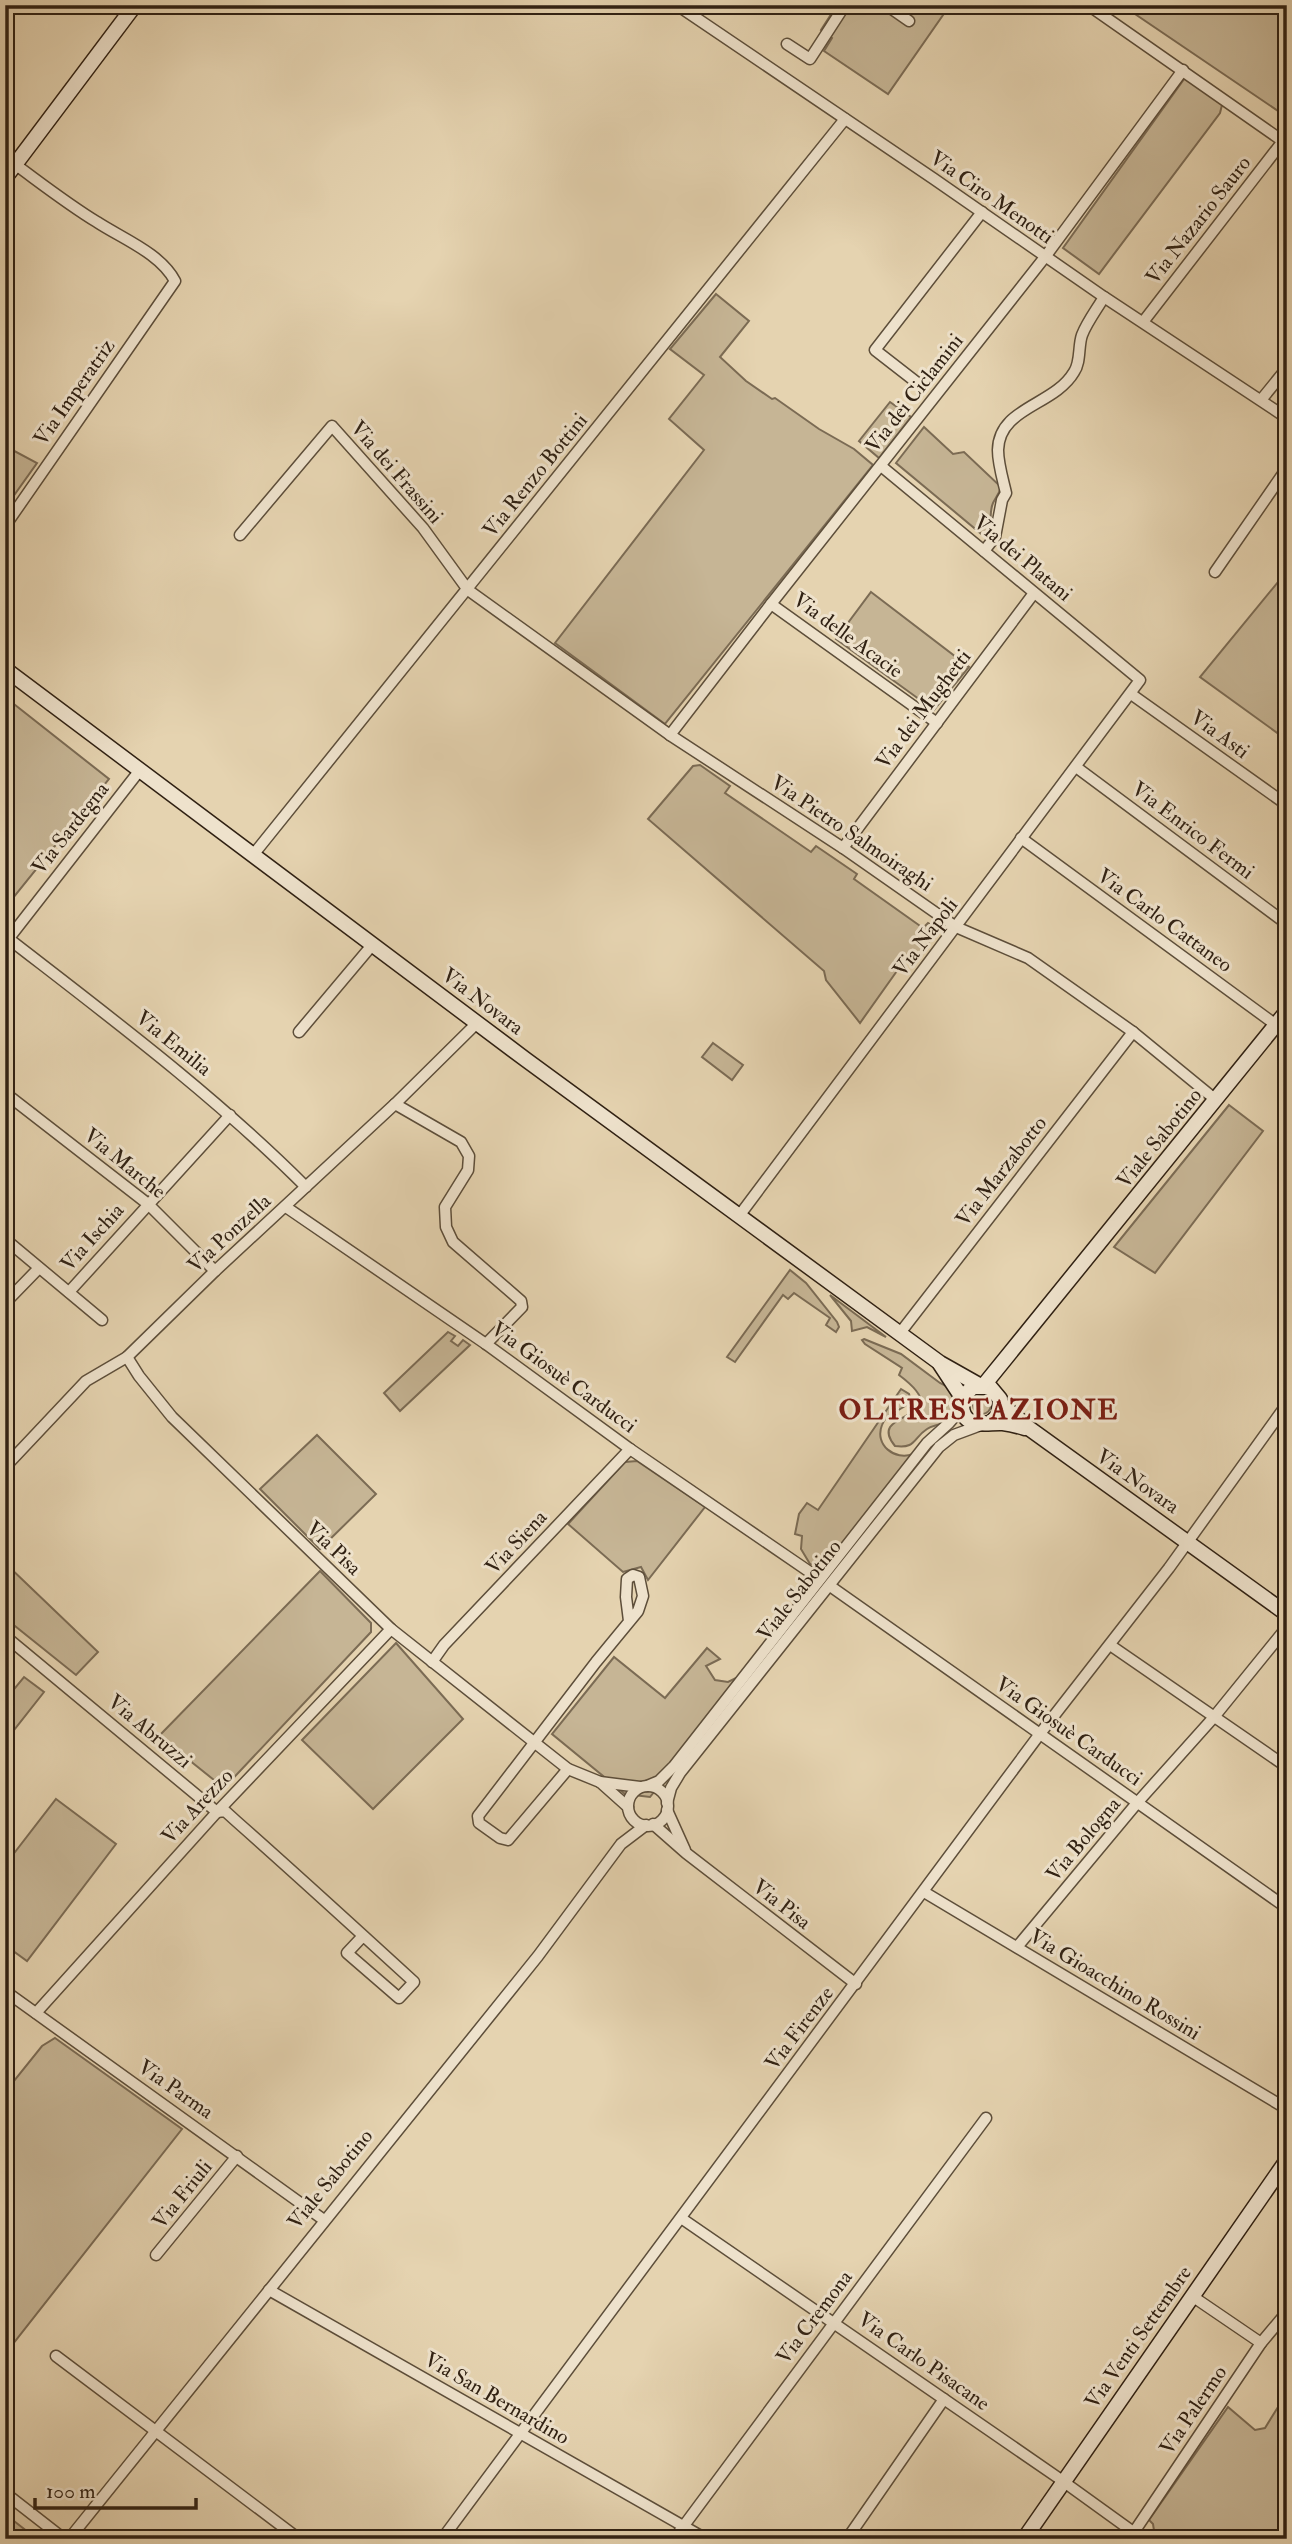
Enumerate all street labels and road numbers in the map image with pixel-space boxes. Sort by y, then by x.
street label: Via Ciro Menotti [924,145,1059,250]
street label: Via Nazario Sauro [1140,151,1257,290]
street label: Via dei Ciclamini [859,328,970,458]
street label: Via Imperatriz [28,334,121,451]
street label: Via Renzo Bottini [477,407,594,543]
street label: Via dei Frassini [344,415,449,530]
street label: Via dei Platani [968,509,1078,608]
street label: Via delle Acacie [787,586,908,685]
street label: Via dei Mughetti [870,644,977,774]
street label: Via Asti [1185,704,1255,765]
street label: Via Pietro Salmoiraghi [765,769,938,898]
street label: Via Enrico Fermi [1126,775,1260,886]
street label: Via Sardegna [26,776,115,880]
street label: Via Carlo Cattaneo [1092,862,1238,979]
street label: Via Napoli [887,892,964,982]
street label: Via Novara [436,962,529,1041]
street label: Via Emilia [130,1005,217,1082]
street label: Viale Sabotino [1111,1083,1208,1194]
street label: Via Marzabotto [950,1111,1053,1232]
street label: Via Marche [78,1122,172,1205]
street label: Via Ponzella [182,1188,277,1279]
street label: Via Ischia [55,1197,130,1277]
street label: Via Giosuè Carducci [486,1316,642,1439]
street label: Via Novara [1091,1443,1185,1520]
street label: Via Siena [480,1504,553,1580]
street label: Via Pisa [300,1515,367,1582]
street label: Viale Sabotino [751,1534,847,1646]
street label: Via Giosuè Carducci [990,1671,1148,1792]
street label: Via Abruzzi [102,1688,198,1775]
street label: Via Arezzo [156,1763,239,1850]
street label: Via Bologna [1040,1791,1127,1887]
street label: Via Pisa [747,1873,817,1936]
street label: Via Gioacchino Rossini [1024,1923,1206,2047]
street label: Via Firenze [759,1981,840,2076]
street label: Via Parma [133,2054,219,2126]
street label: Viale Sabotino [282,2124,379,2235]
street label: Via Friuli [146,2154,219,2234]
street label: Via Venti Settembre [1079,2260,1198,2414]
street label: Via Cremona [770,2265,859,2370]
street label: Via Carlo Pisacane [852,2306,995,2417]
street label: Via San Bernardino [419,2346,574,2451]
street label: Via Palermo [1154,2360,1233,2460]

